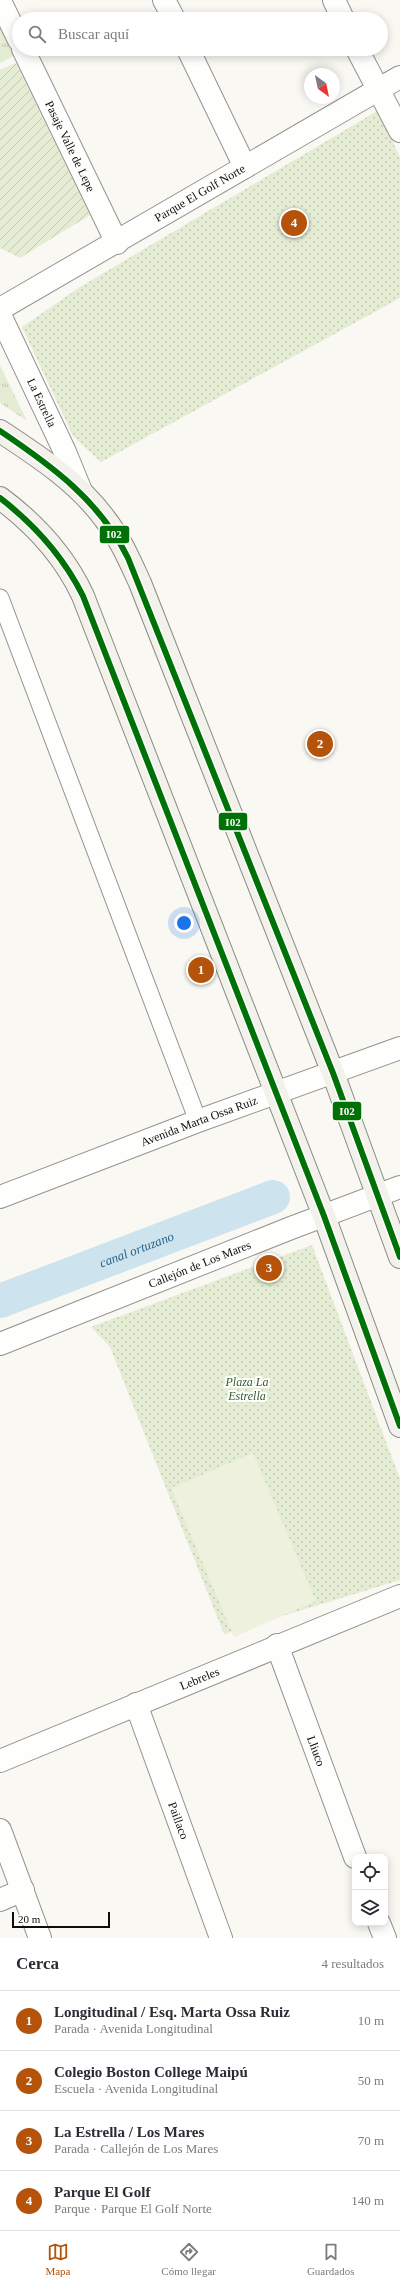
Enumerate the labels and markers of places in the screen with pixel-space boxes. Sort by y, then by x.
pin: 4 [281,208,307,238]
pin: 2 [307,729,333,759]
pin: 1 [188,955,214,985]
pin: 3 [256,1253,282,1283]

